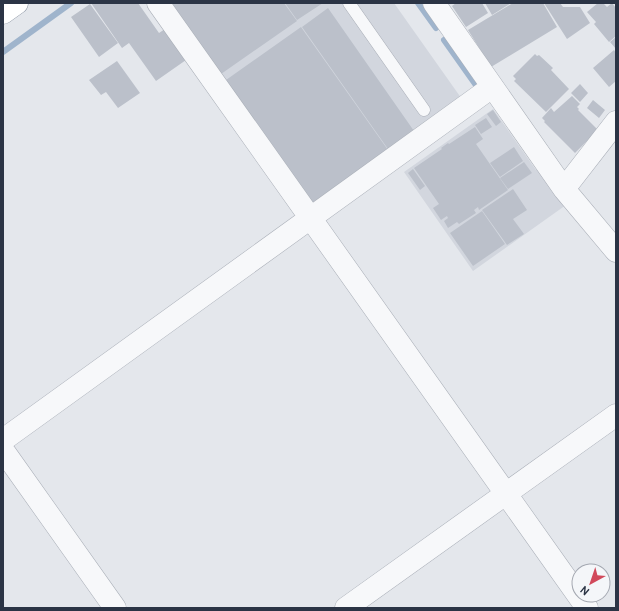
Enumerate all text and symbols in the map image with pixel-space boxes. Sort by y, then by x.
north arrow [571,563,611,603]
text: N [578,582,593,598]

